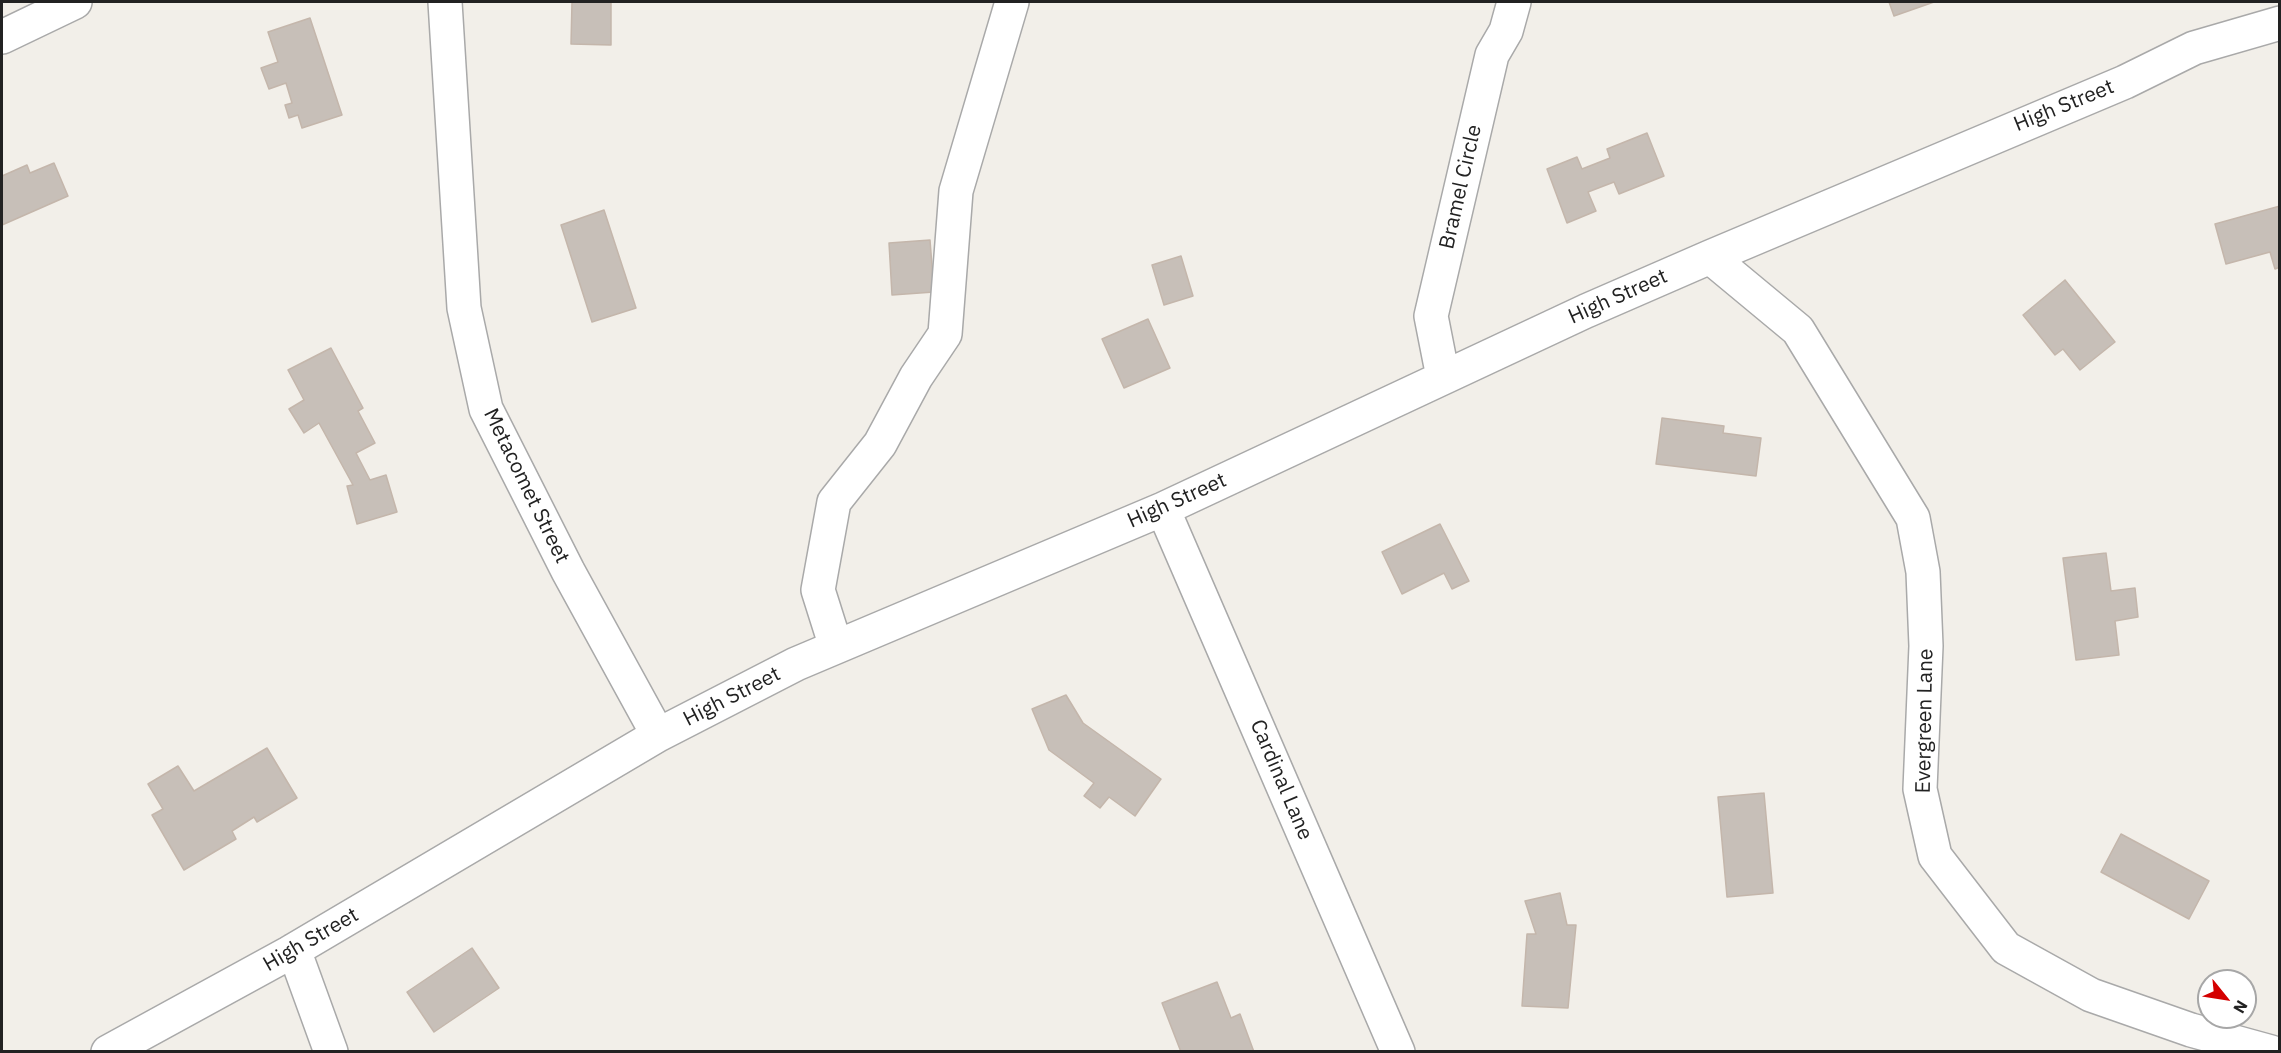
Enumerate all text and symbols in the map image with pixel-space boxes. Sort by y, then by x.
street label: High Street [2010,75,2118,137]
street label: Bramel Circle [1434,122,1488,252]
street label: High Street [1565,264,1671,330]
street label: Metacomet Street [478,404,574,568]
street label: High Street [1124,468,1230,534]
street label: Evergreen Lane [1911,648,1939,794]
street label: High Street [679,662,785,732]
street label: Cardinal Lane [1244,716,1318,844]
street label: High Street [259,903,363,977]
north arrow [2197,969,2257,1029]
text: N [2229,997,2252,1017]

